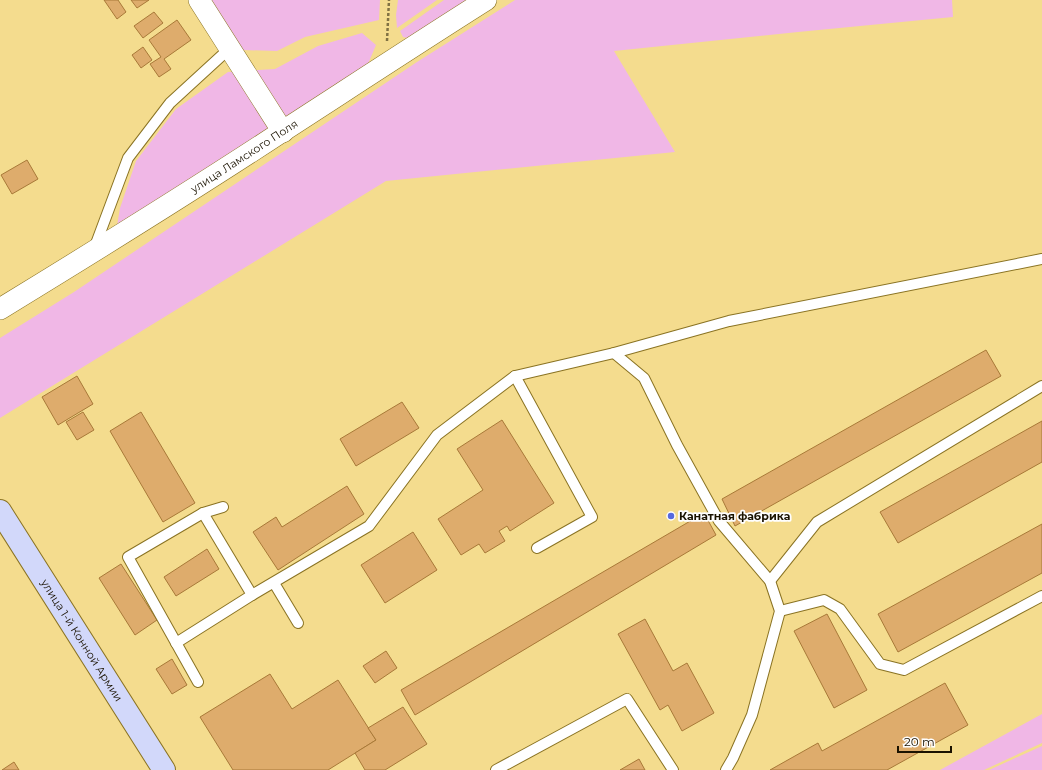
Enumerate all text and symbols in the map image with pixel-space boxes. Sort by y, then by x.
street label: улица Ламского Поля [187,116,300,196]
place label: Канатная фабрика [679,509,790,523]
marker: Канатная фабрика [666,511,676,521]
street label: улица 1-й Конной Армии [37,576,126,704]
scale bar [898,728,951,754]
text: 20 m [904,734,935,749]

